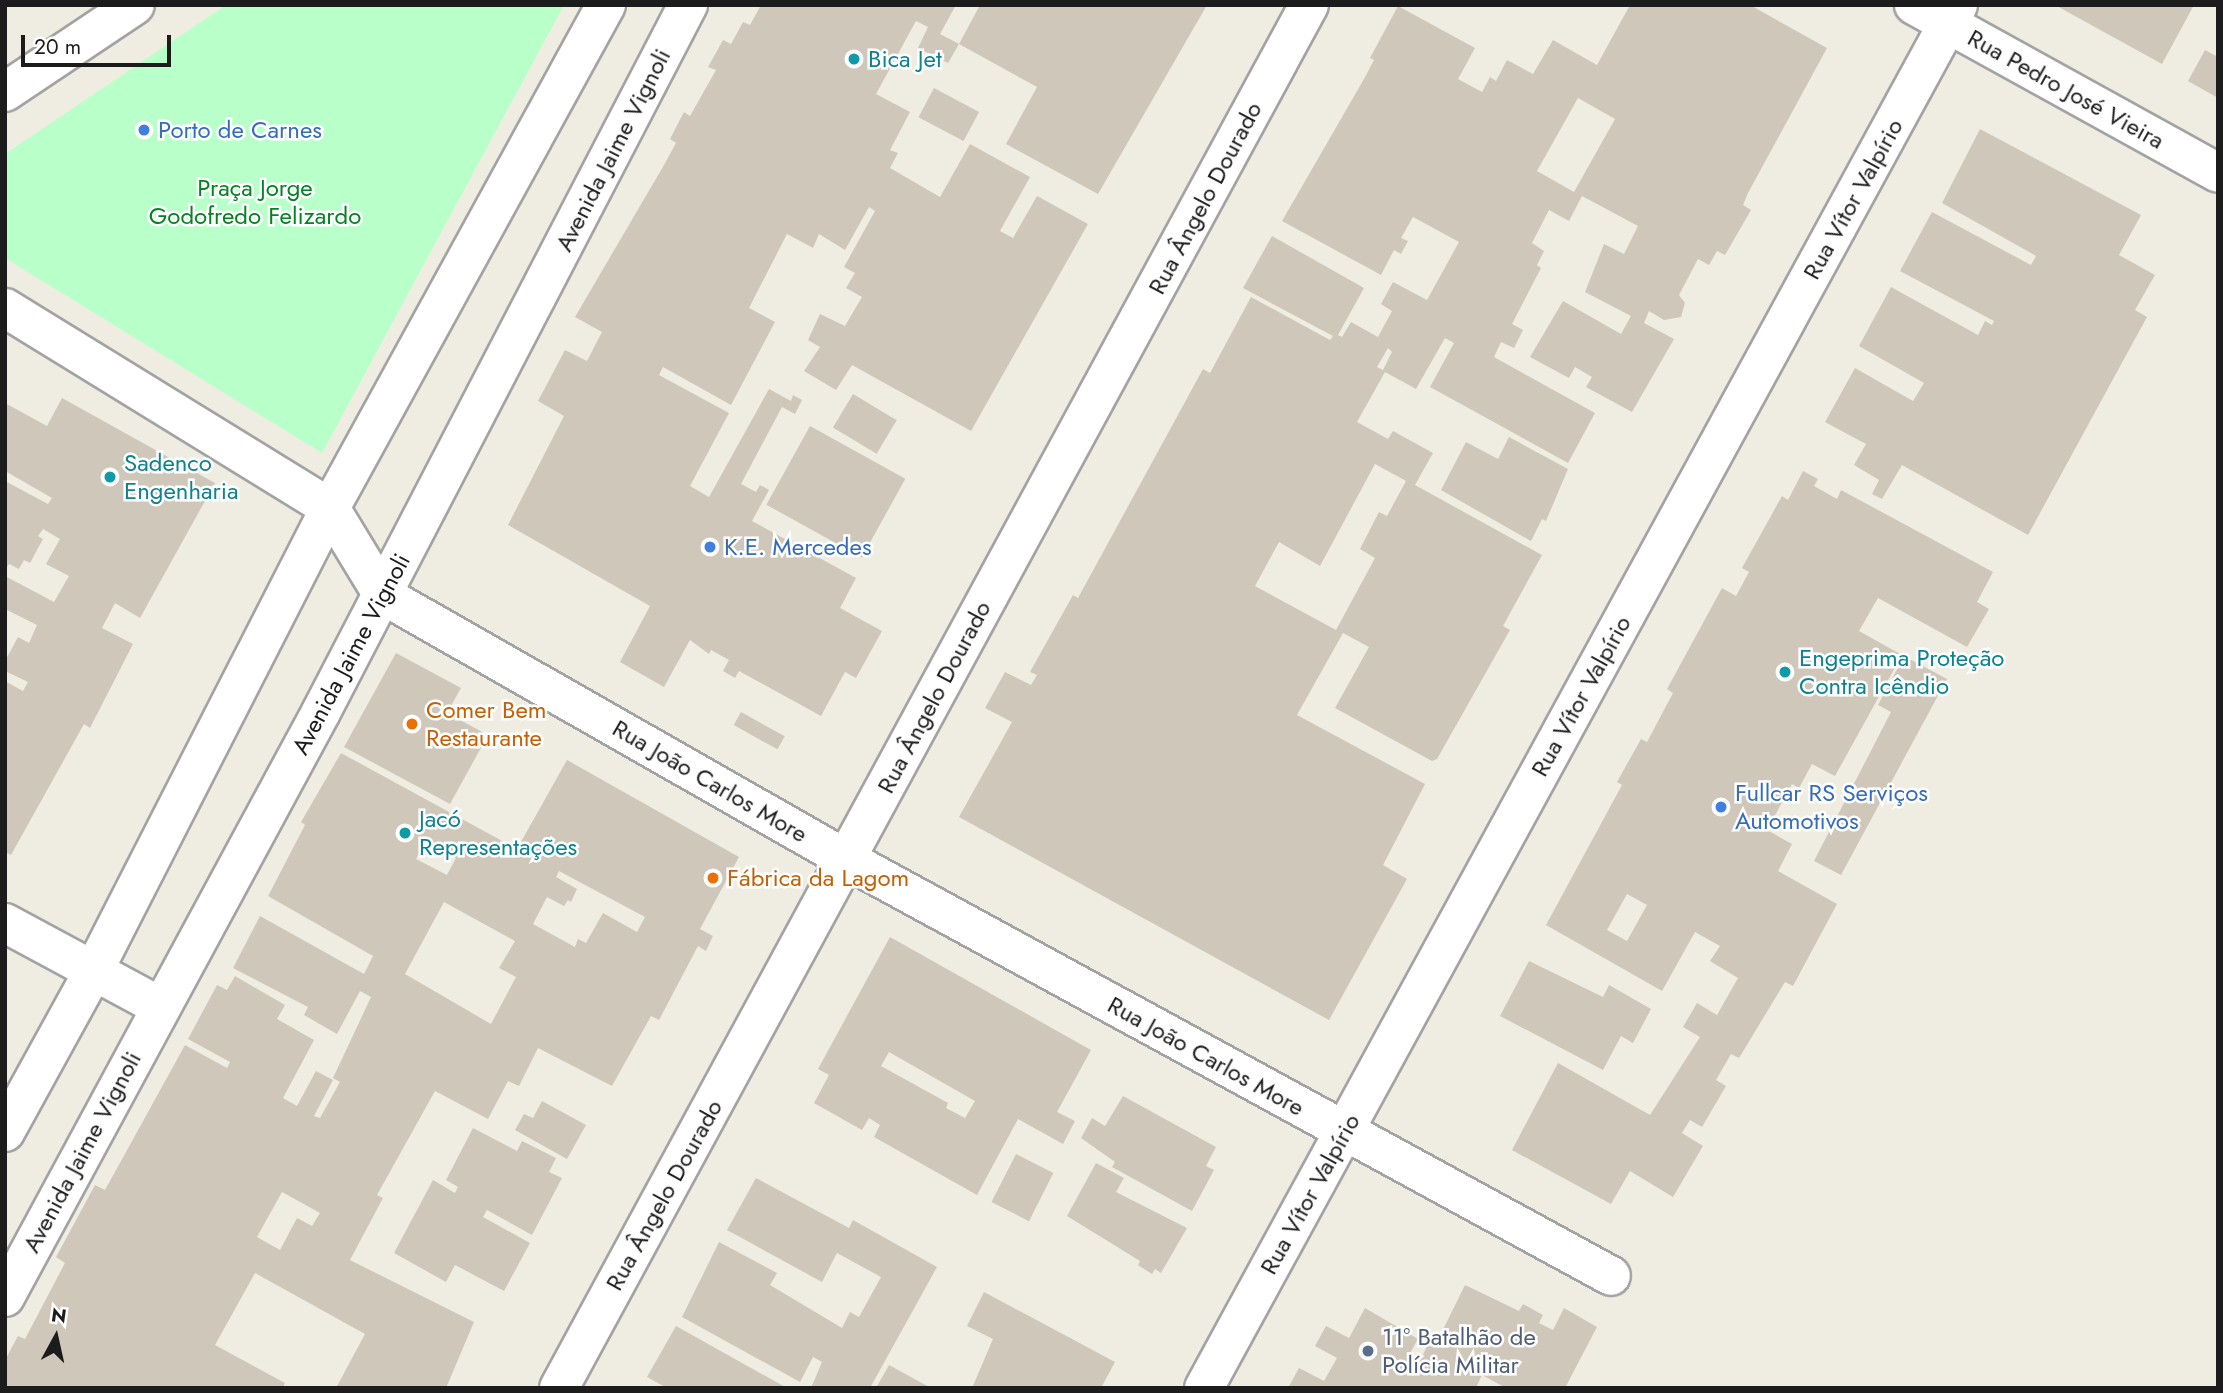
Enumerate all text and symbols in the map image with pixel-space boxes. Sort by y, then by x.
scale bar [24,21,175,65]
street label: Rua Pedro José Vieira [1963,23,2169,155]
text: 20 m [34,32,81,62]
street label: Avenida Jaime Vignoli [549,44,677,256]
place label: Bica Jet [868,45,942,73]
marker: Bica Jet [846,51,862,67]
street label: Rua Ângelo Dourado [1142,97,1268,299]
street label: Rua Vítor Valpírio [1797,114,1909,284]
place label: Porto de Carnes [158,116,322,144]
marker: Porto de Carnes [136,122,152,138]
park label: Praça Jorge Godofredo Felizardo [149,174,361,230]
place label: Sadenco Engenharia [124,449,239,505]
marker: Sadenco Engenharia [102,469,118,485]
place label: K.E. Mercedes [724,533,872,561]
marker: K.E. Mercedes [702,539,718,555]
street label: Avenida Jaime Vignoli [286,549,416,759]
street label: Rua Ângelo Dourado [871,596,997,798]
street label: Rua Vítor Valpírio [1525,611,1637,781]
place label: Engeprima Proteção Contra Icêndio [1799,644,2004,700]
marker: Engeprima Proteção Contra Icêndio [1777,664,1793,680]
place label: Comer Bem Restaurante [426,696,547,752]
street label: Rua João Carlos More [608,714,812,848]
marker: Comer Bem Restaurante [404,716,420,732]
place label: Fullcar RS Serviços Automotivos [1735,779,1928,835]
marker: Fullcar RS Serviços Automotivos [1713,799,1729,815]
place label: Jacó Representações [419,805,577,861]
marker: Jacó Representações [397,825,413,841]
place label: Fábrica da Lagom [727,864,909,892]
marker: Fábrica da Lagom [705,870,721,886]
street label: Rua João Carlos More [1103,990,1309,1122]
street label: Avenida Jaime Vignoli [17,1047,147,1257]
street label: Rua Ângelo Dourado [600,1095,728,1295]
street label: Rua Vítor Valpírio [1254,1109,1366,1279]
text: N [50,1301,68,1330]
north arrow [21,1302,91,1372]
place label: 11º Batalhão de Polícia Militar [1382,1323,1536,1379]
marker: 11º Batalhão de Polícia Militar [1360,1343,1376,1359]

